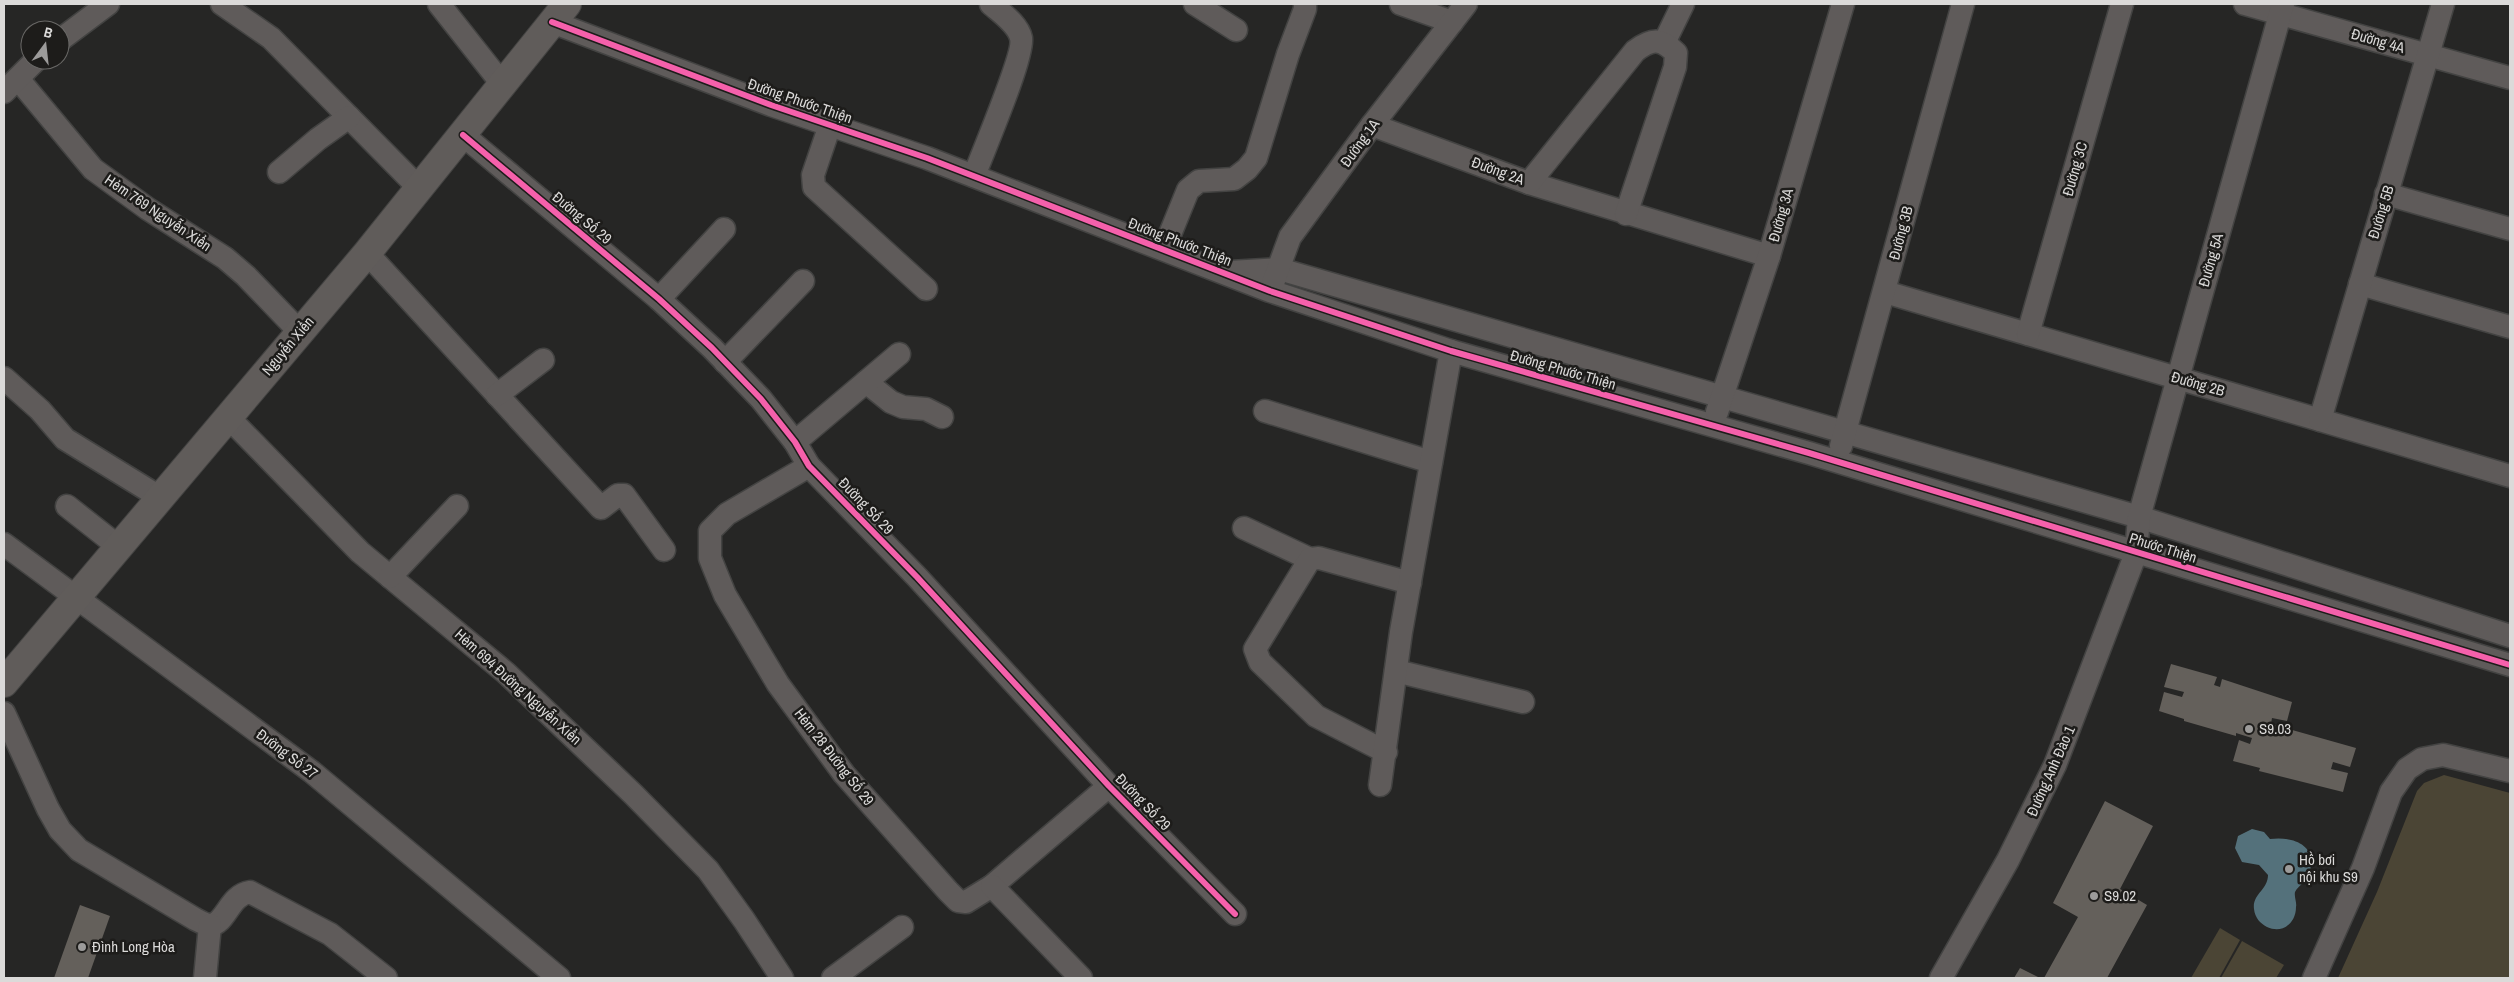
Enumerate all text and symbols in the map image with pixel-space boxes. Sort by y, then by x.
north arrow [20,20,70,70]
text: B [42,23,55,42]
street label: Đường 4A [2349,23,2408,58]
street label: Đường Phước Thiện [745,73,855,128]
street label: Đường 1A [1335,114,1385,171]
street label: Đường 3C [2057,139,2092,198]
street label: Đường 2A [1469,151,1528,190]
street label: Hẻm 769 Nguyễn Xiển [101,169,216,256]
street label: Đường 5B [2362,183,2399,241]
street label: Đường 3A [1763,185,1798,244]
street label: Đường Số 29 [548,186,617,249]
street label: Đường 3B [1883,204,1918,262]
street label: Đường Phước Thiện [1125,212,1235,271]
street label: Đường 5A [2193,230,2228,289]
street label: Nguyễn Xiển [257,312,319,380]
street label: Đường Phước Thiện [1508,344,1619,395]
street label: Đường 2B [2169,366,2227,401]
street label: Đường Số 29 [834,473,899,539]
street label: Phước Thiện [2127,527,2199,568]
street label: Hẻm 694 Đường Nguyễn Xiển [450,624,586,749]
street label: Hẻm 28 Đường Số 29 [790,704,879,810]
place label: S9.03 [2259,718,2291,739]
street label: Đường Anh Đào 1 [2021,722,2080,819]
marker: S9.03 [2243,723,2255,735]
street label: Đường Số 27 [252,724,322,784]
street label: Đường Số 29 [1111,769,1176,835]
place label: Hồ bơi nội khu S9 [2299,849,2358,887]
marker: Hồ bơi nội khu S9 [2283,863,2295,875]
place label: S9.02 [2104,885,2136,906]
marker: S9.02 [2088,890,2100,902]
place label: Đình Long Hòa [92,936,175,957]
marker: Đình Long Hòa [76,941,88,953]

